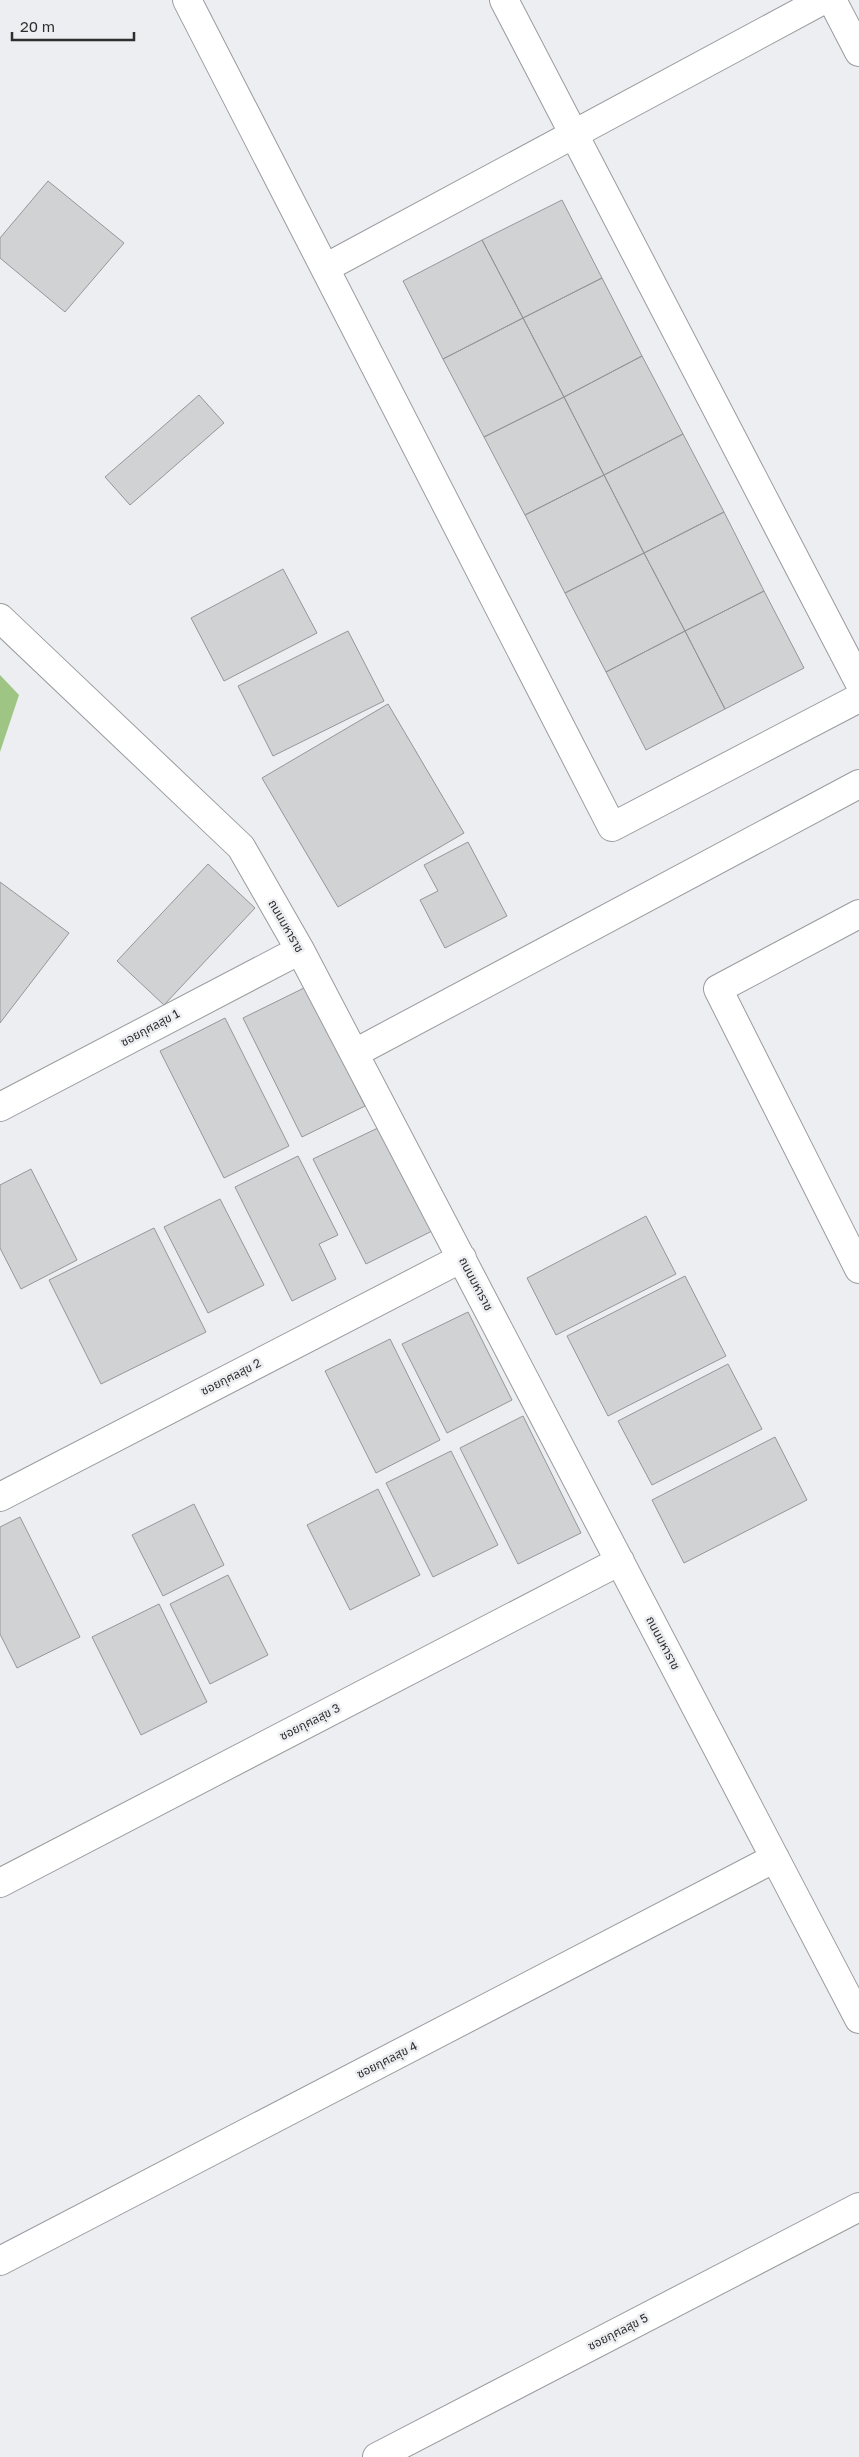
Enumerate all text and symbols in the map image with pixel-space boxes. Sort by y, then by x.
scale bar [12,10,135,42]
text: 20 m [20,17,55,35]
street label: ถนนมหาราช [265,897,308,955]
street label: ซอยกุศลสุข 1 [118,1006,182,1049]
street label: ถนนมหาราช [456,1254,497,1313]
street label: ซอยกุศลสุข 2 [198,1355,263,1398]
street label: ถนนมหาราช [643,1613,684,1672]
street label: ซอยกุศลสุข 3 [277,1700,342,1743]
street label: ซอยกุศลสุข 4 [354,2038,420,2081]
street label: ซอยกุศลสุข 5 [585,2310,650,2353]

